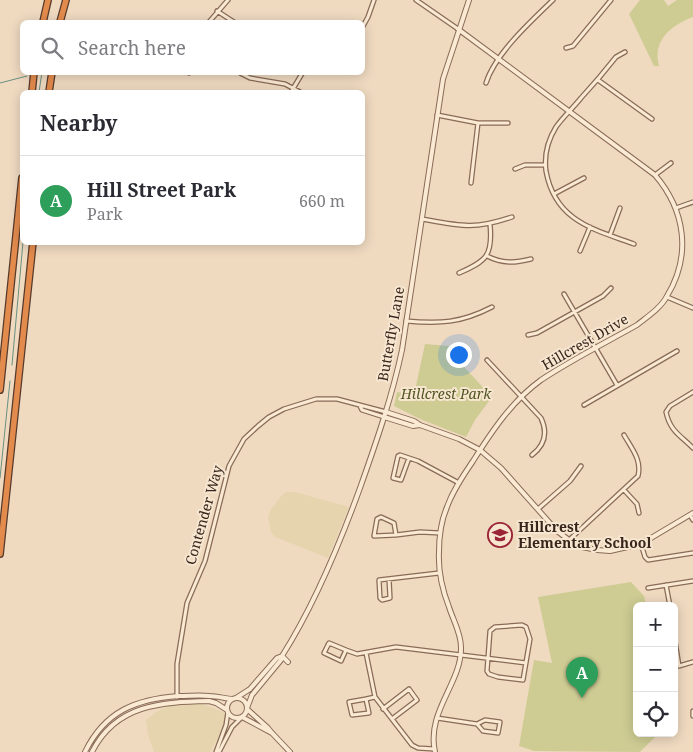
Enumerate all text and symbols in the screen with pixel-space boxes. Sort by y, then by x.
search box [20,20,365,75]
icon: search [38,34,66,62]
text: Search here [78,35,186,61]
text: Nearby [40,109,118,137]
text: Hill Street Park [87,177,236,203]
text: A [50,190,62,212]
text: 660 m [299,190,345,212]
text: Park [87,203,123,225]
street label: Butterfly Lane [373,285,408,383]
street label: Hillcrest Drive [538,309,631,374]
your location [446,342,472,368]
park label: Hillcrest Park [400,384,492,403]
street label: Contender Way [180,463,227,567]
place label: Hillcrest Elementary School [518,517,651,552]
school or university icon: Hillcrest Elementary School [487,522,513,548]
map controls [633,602,678,737]
button: + [633,602,678,647]
button: − [633,647,678,692]
pin: A [566,657,598,698]
button: locate [633,692,678,737]

